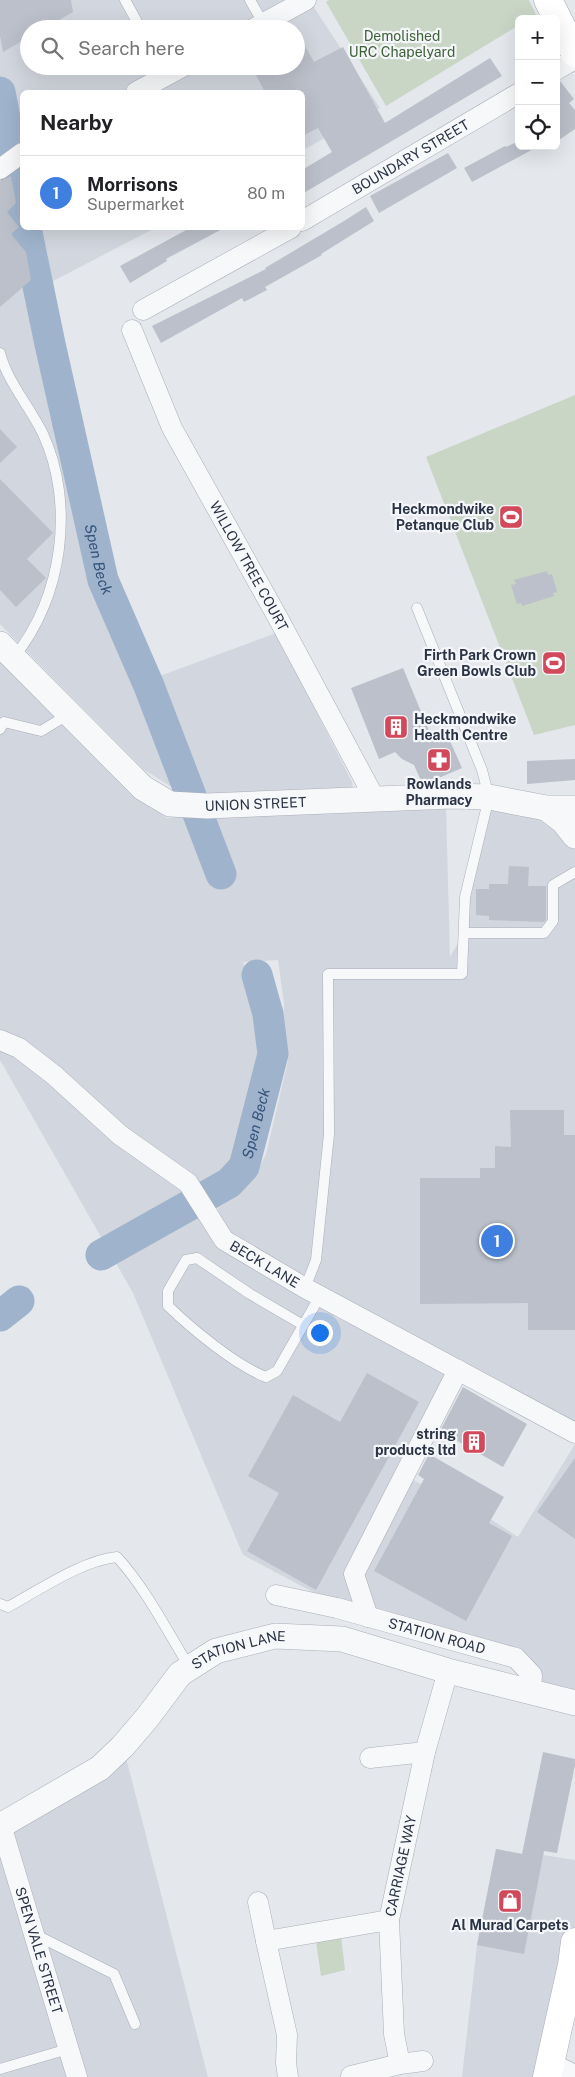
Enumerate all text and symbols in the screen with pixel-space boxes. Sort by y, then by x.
map controls [515,15,560,150]
button: + [515,15,560,60]
search box [20,20,305,75]
park label: Demolished URC Chapelyard [349,28,455,60]
icon: search [38,34,66,62]
text: Search here [78,37,185,59]
button: − [515,60,560,105]
button: locate [515,105,560,150]
text: Nearby [40,110,113,135]
street label: BOUNDARY STREET [349,116,472,198]
text: Morrisons [87,173,178,195]
text: 1 [53,184,59,203]
text: 80 m [247,184,285,203]
text: Supermarket [87,195,184,214]
street label: WILLOW TREE COURT [207,498,291,634]
place label: Heckmondwike Petanque Club [392,501,494,533]
sports icon: Heckmondwike Petanque Club [498,504,524,530]
water label: Spen Beck [82,522,117,598]
place label: Firth Park Crown Green Bowls Club [417,647,536,679]
sports icon: Firth Park Crown Green Bowls Club [541,650,567,676]
place label: Heckmondwike Health Centre [414,711,516,743]
building icon: Heckmondwike Health Centre [383,714,409,740]
pharmacy icon: Rowlands Pharmacy [426,747,452,773]
place label: Rowlands Pharmacy [406,776,473,808]
street label: UNION STREET [205,794,307,814]
water label: Spen Beck [238,1085,273,1160]
pin: 1 [481,1222,513,1260]
street label: BECK LANE [227,1237,302,1291]
your location [307,1320,333,1346]
place label: string products ltd [375,1426,456,1458]
building icon: string products ltd [461,1429,487,1455]
street label: STATION ROAD [386,1615,487,1657]
street label: STATION LANE [189,1628,286,1673]
street label: CARRIAGE WAY [382,1813,419,1918]
street label: SPEN VALE STREET [12,1885,65,2016]
shop icon: Al Murad Carpets [497,1888,523,1914]
place label: Al Murad Carpets [451,1917,569,1933]

